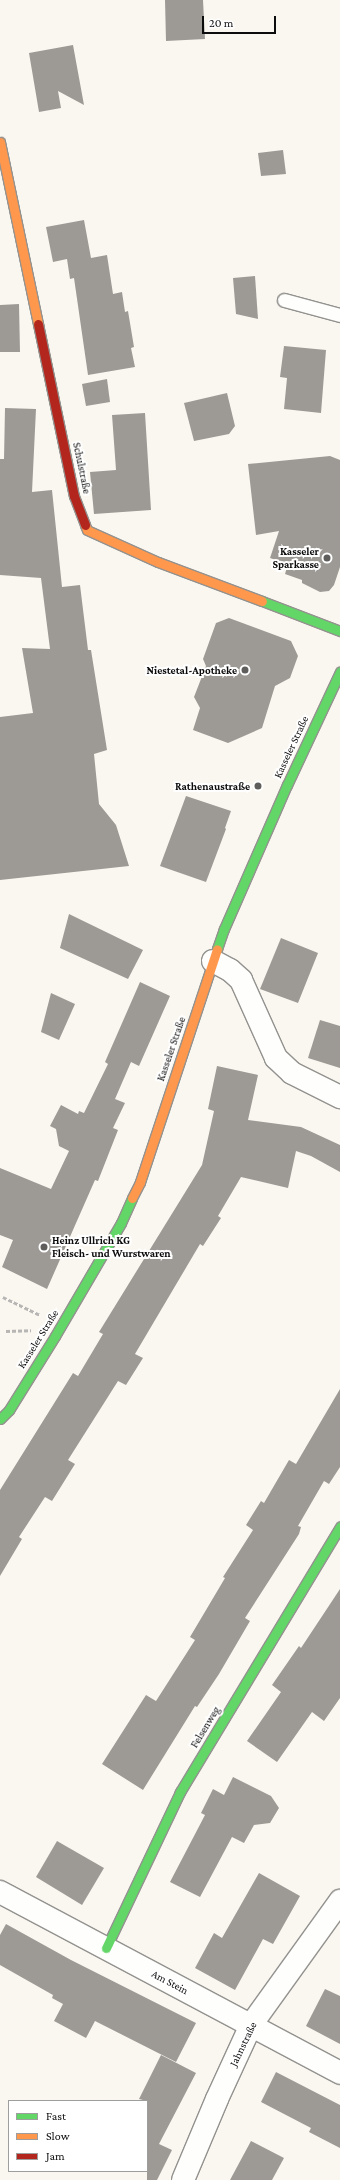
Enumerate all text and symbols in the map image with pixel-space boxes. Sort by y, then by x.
scale bar [204,8,278,34]
text: 20 m [209,16,233,30]
street label: Schulstraße [70,441,94,495]
place label: Kasseler Sparkasse [272,545,319,571]
marker: Kasseler Sparkasse [322,553,332,563]
place label: Niestetal-Apotheke [146,663,237,677]
marker: Niestetal-Apotheke [240,665,250,675]
street label: Kasseler Straße [271,714,311,780]
place label: Rathenaustraße [175,779,250,793]
marker: Rathenaustraße [253,781,263,791]
street label: Kasseler Straße [154,1015,188,1083]
place label: Heinz Ullrich KG Fleisch- und Wurstwaren [52,1234,171,1260]
marker: Heinz Ullrich KG Fleisch- und Wurstwaren [39,1242,49,1252]
street label: Kasseler Straße [15,1307,61,1371]
street label: Felsenweg [187,1704,223,1750]
street label: Am Stein [149,1967,191,1997]
street label: Jahnstraße [227,2020,259,2068]
legend [8,2100,148,2172]
text: Fast [46,2109,66,2123]
text: Slow [46,2129,70,2143]
text: Jam [46,2149,65,2163]

